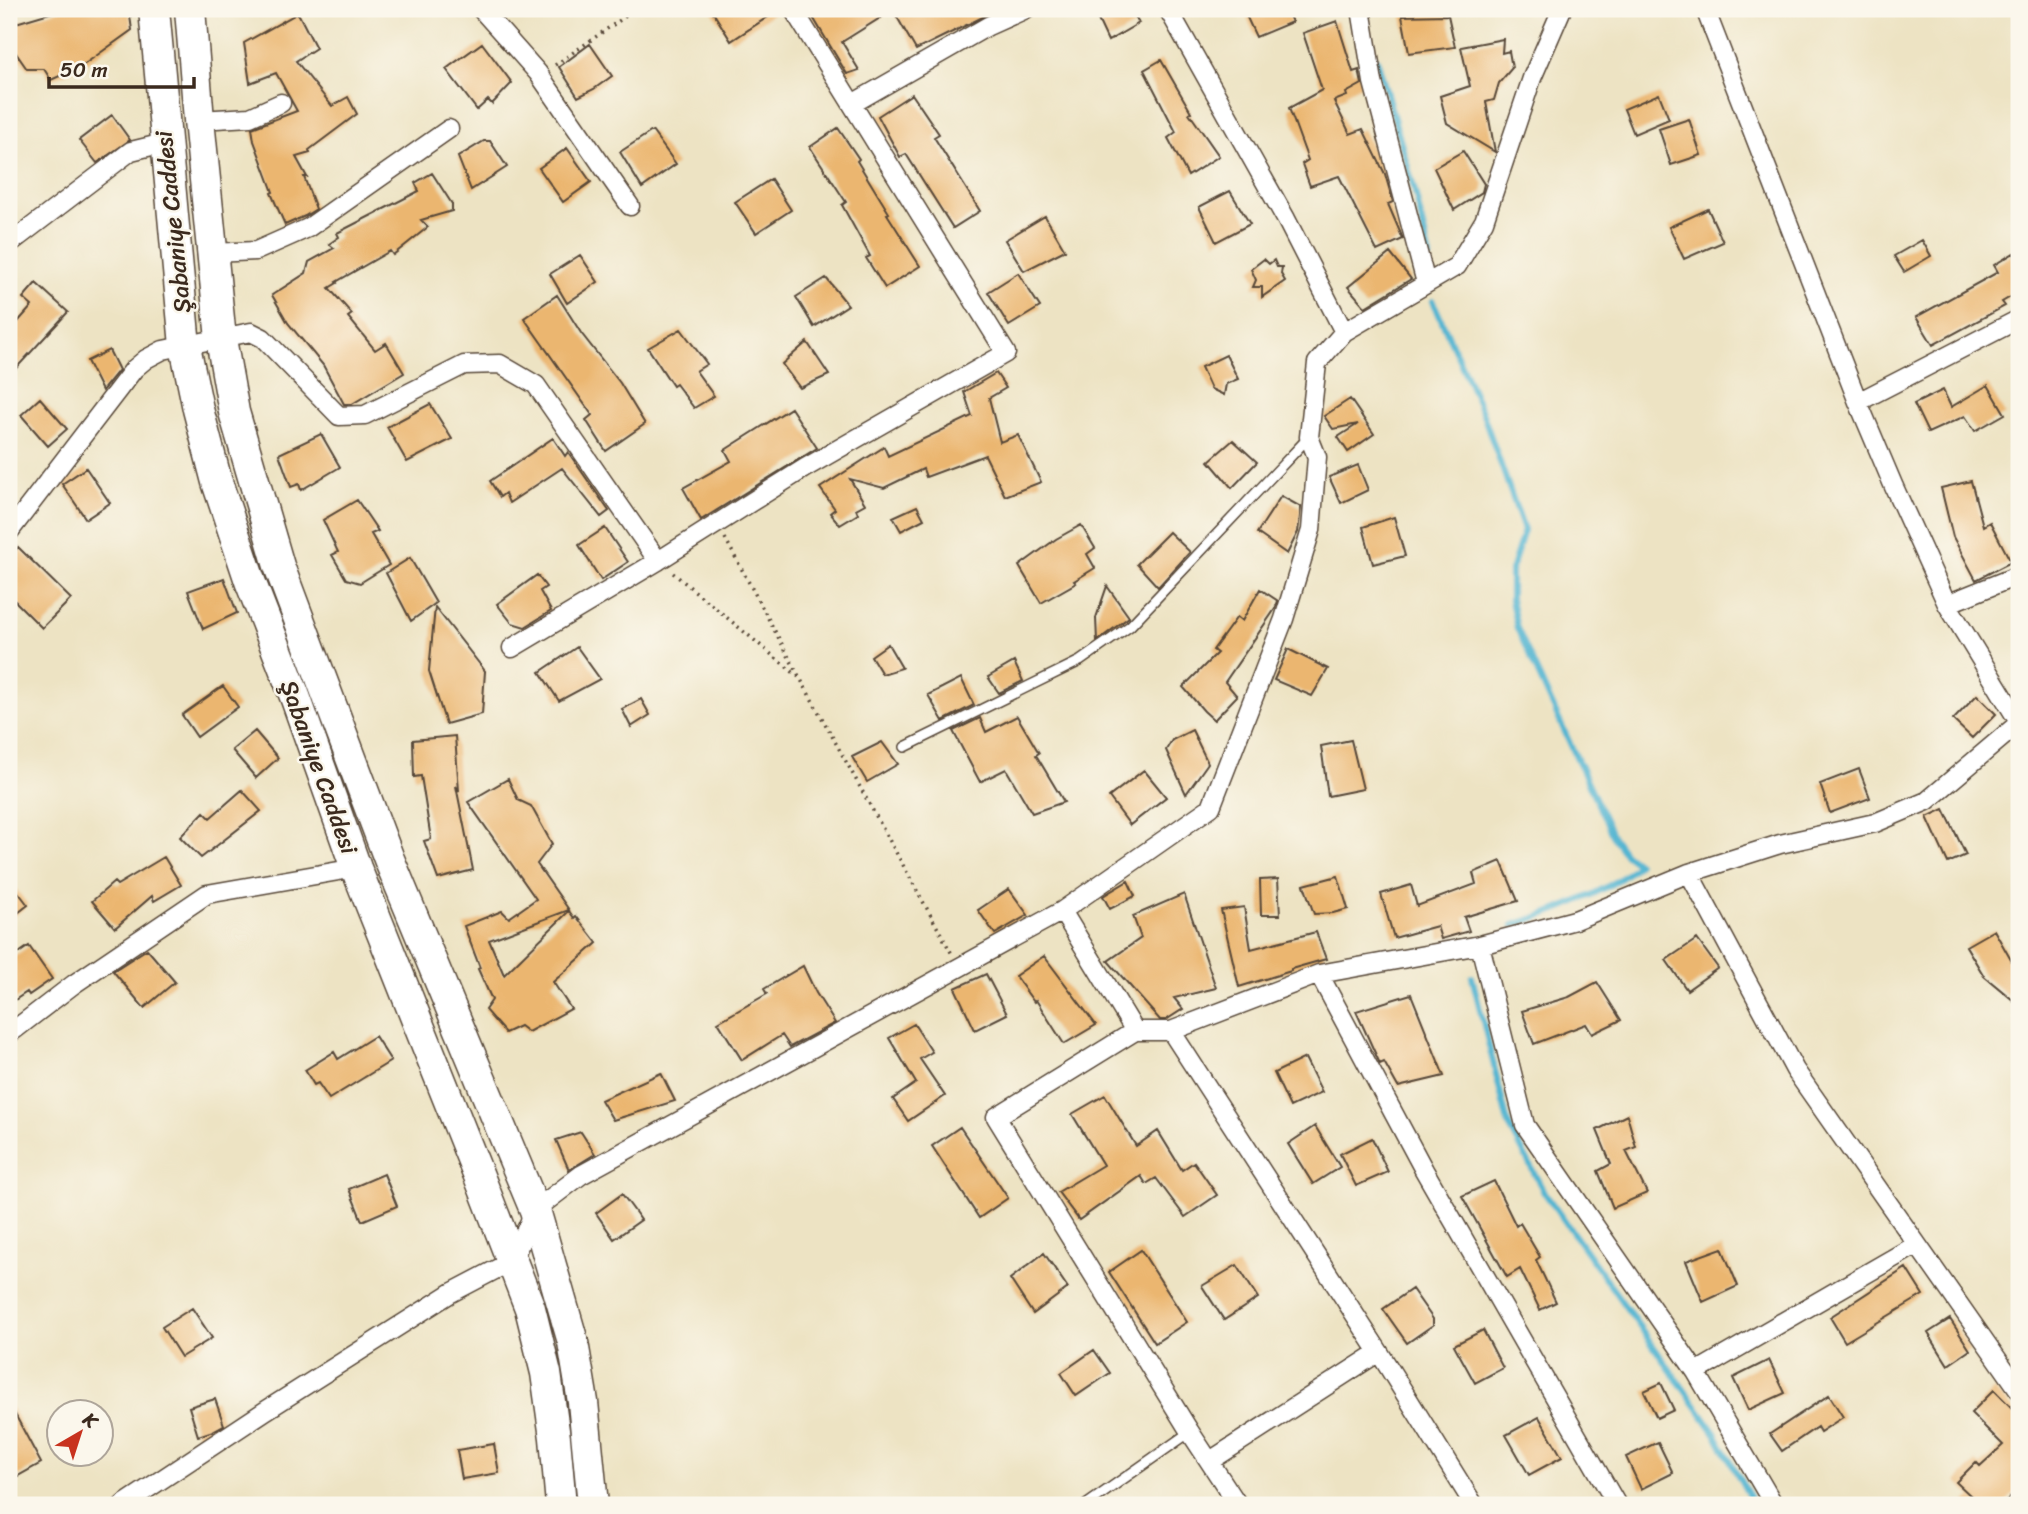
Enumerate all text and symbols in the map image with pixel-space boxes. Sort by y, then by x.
scale bar [49,46,194,90]
text: 50 m [60,51,108,89]
street label: Şabaniye Caddesi [142,127,203,315]
street label: Şabaniye Caddesi [268,674,371,862]
north arrow [46,1398,116,1468]
text: K [75,1403,106,1438]

